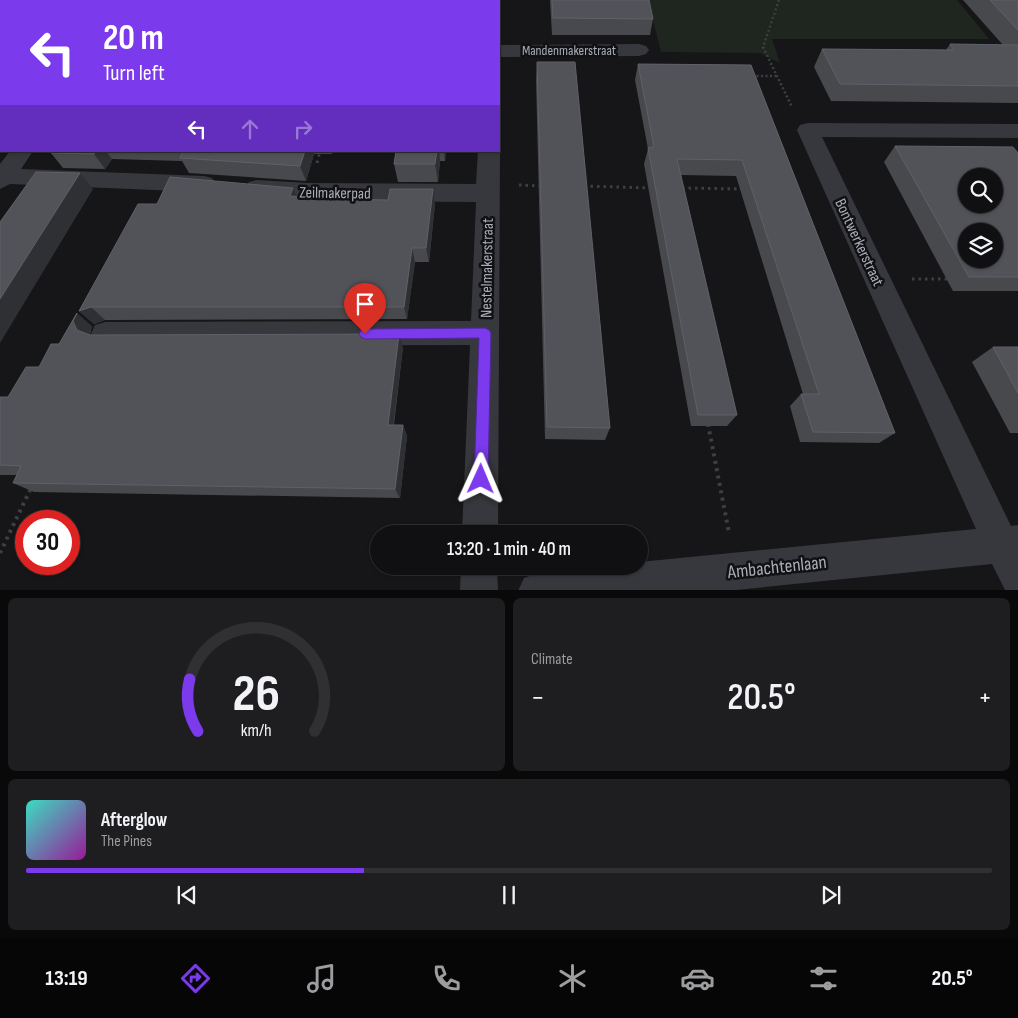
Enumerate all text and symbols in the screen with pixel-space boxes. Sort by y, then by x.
text: 20 m [103,17,164,60]
icon: left [20,20,85,85]
street label: Mandenmakerstraat [522,42,616,59]
text: Turn left [103,60,165,87]
icon: left [183,115,211,143]
icon: ahead [236,115,264,143]
icon: right [289,115,317,143]
map controls [958,168,1003,268]
button: search [958,168,1003,213]
street label: Zeilmakerpad [299,183,371,204]
street label: Bontwerkerstraat [830,196,887,290]
street label: Nestelmakerstraat [477,218,498,318]
button: layers [958,223,1003,268]
pin [344,283,386,334]
icon: arrive [351,290,379,318]
position arrow [454,452,506,504]
speed limit sign: 30 [15,510,80,575]
text: 13:20 · 1 min · 40 m [447,538,571,561]
street label: Ambachtenlaan [726,551,828,584]
text: Climate [531,650,573,669]
text: 26 [233,663,280,726]
text: 20.5° [727,675,796,720]
text: − [531,681,545,714]
text: + [978,681,992,714]
text: km/h [241,720,272,741]
text: Afterglow [101,809,167,832]
text: The Pines [101,832,152,851]
icon: previous [173,881,201,909]
icon: pause [495,881,523,909]
icon: next [817,881,845,909]
icon: directions [178,961,213,996]
icon: music [304,961,339,996]
icon: phone [429,961,464,996]
icon: climate [555,961,590,996]
icon: car [680,961,715,996]
icon: filters [806,961,841,996]
text: 13:19 [45,965,88,992]
text: 20.5° [932,965,973,992]

